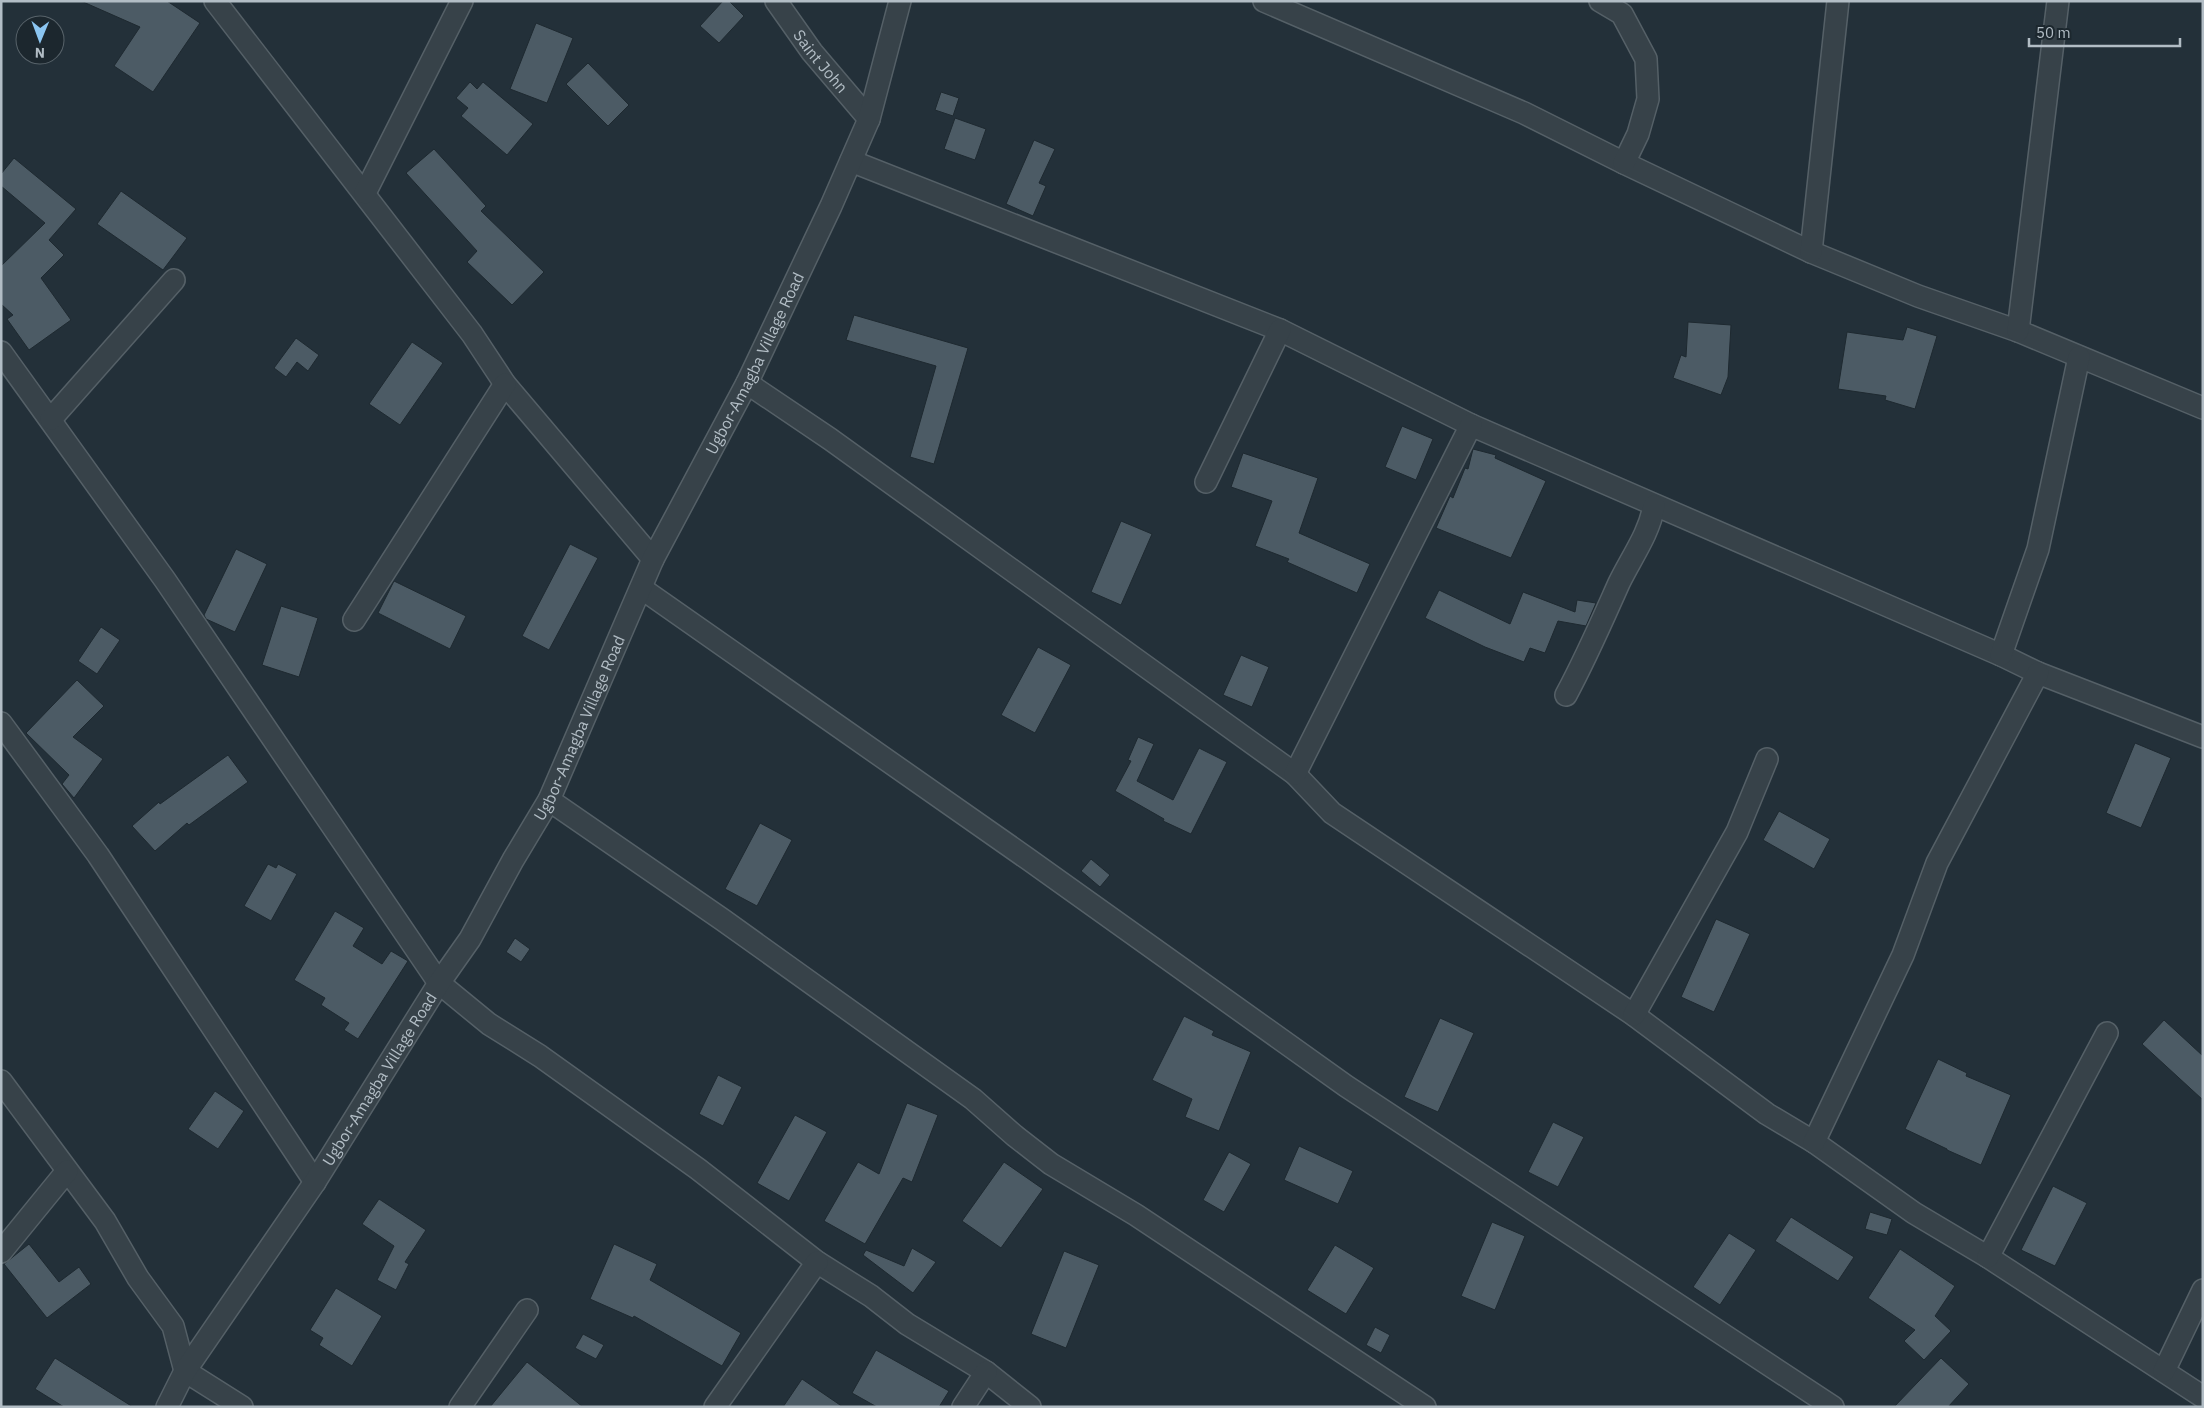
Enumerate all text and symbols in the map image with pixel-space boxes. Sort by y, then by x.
north arrow [15,15,65,65]
scale bar [2029,15,2180,47]
text: 50 m [2036,23,2071,42]
street label: Saint John [789,26,852,97]
text: N [35,44,45,62]
street label: Ugbor-Amagba Village Road [701,269,808,458]
street label: Ugbor-Amagba Village Road [529,632,629,824]
street label: Ugbor-Amagba Village Road [318,989,441,1169]

